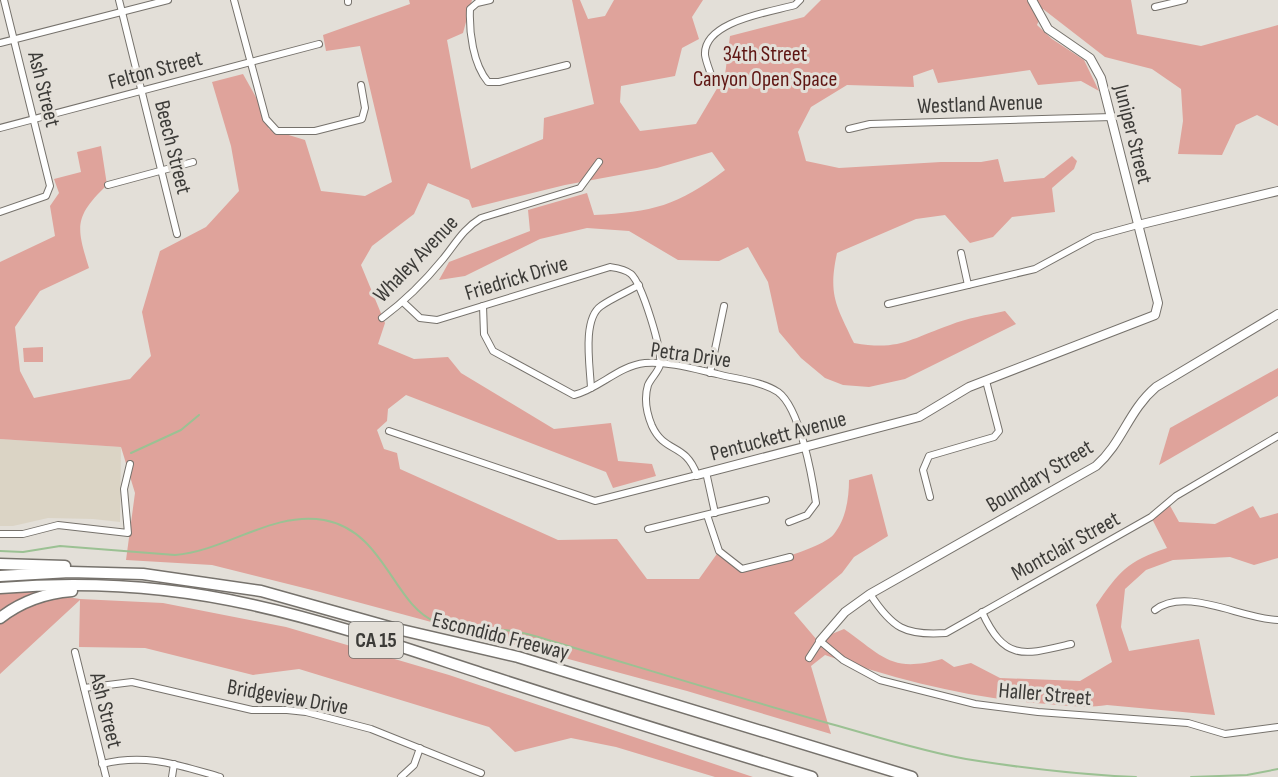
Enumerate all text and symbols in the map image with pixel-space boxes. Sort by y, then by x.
park label: 34th Street Canyon Open Space [693,41,837,93]
street label: Felton Street [106,45,206,96]
street label: Ash Street [21,48,66,130]
street label: Juniper Street [1107,81,1158,187]
street label: Westland Avenue [917,89,1043,120]
street label: Beech Street [148,98,197,197]
street label: Whaley Avenue [368,210,464,308]
street label: Friedrick Drive [462,250,571,307]
street label: Petra Drive [649,336,733,374]
street label: Pentuckett Avenue [707,405,849,468]
street label: Boundary Street [981,434,1098,519]
street label: Montclair Street [1007,505,1125,587]
street label: Escondido Freeway [429,606,572,667]
road number: CA 15 [349,622,403,658]
street label: Ash Street [83,669,128,751]
street label: Bridgeview Drive [225,674,350,721]
street label: Haller Street [997,677,1093,712]

